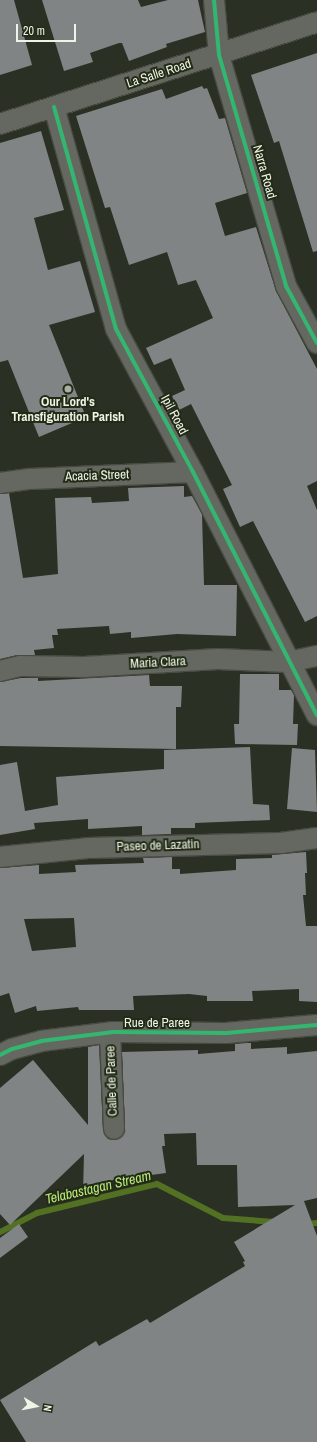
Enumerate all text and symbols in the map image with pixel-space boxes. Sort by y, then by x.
scale bar [18,16,78,42]
text: 20 m [23,23,45,39]
street label: La Salle Road [125,56,193,92]
street label: Narra Road [249,143,279,201]
marker: Our Lord's Transfiguration Parish [63,384,73,394]
street label: Ipil Road [157,393,191,437]
place label: Our Lord's Transfiguration Parish [11,395,125,426]
street label: Acacia Street [65,467,129,485]
street label: Maria Clara [130,654,186,672]
street label: Paseo de Lazatin [116,837,200,855]
street label: Rue de Paree [124,1015,190,1031]
street label: Calle de Paree [103,1045,121,1117]
water label: Telabastagan Stream [43,1167,153,1207]
north arrow [16,1386,56,1426]
text: N [40,1404,55,1413]

